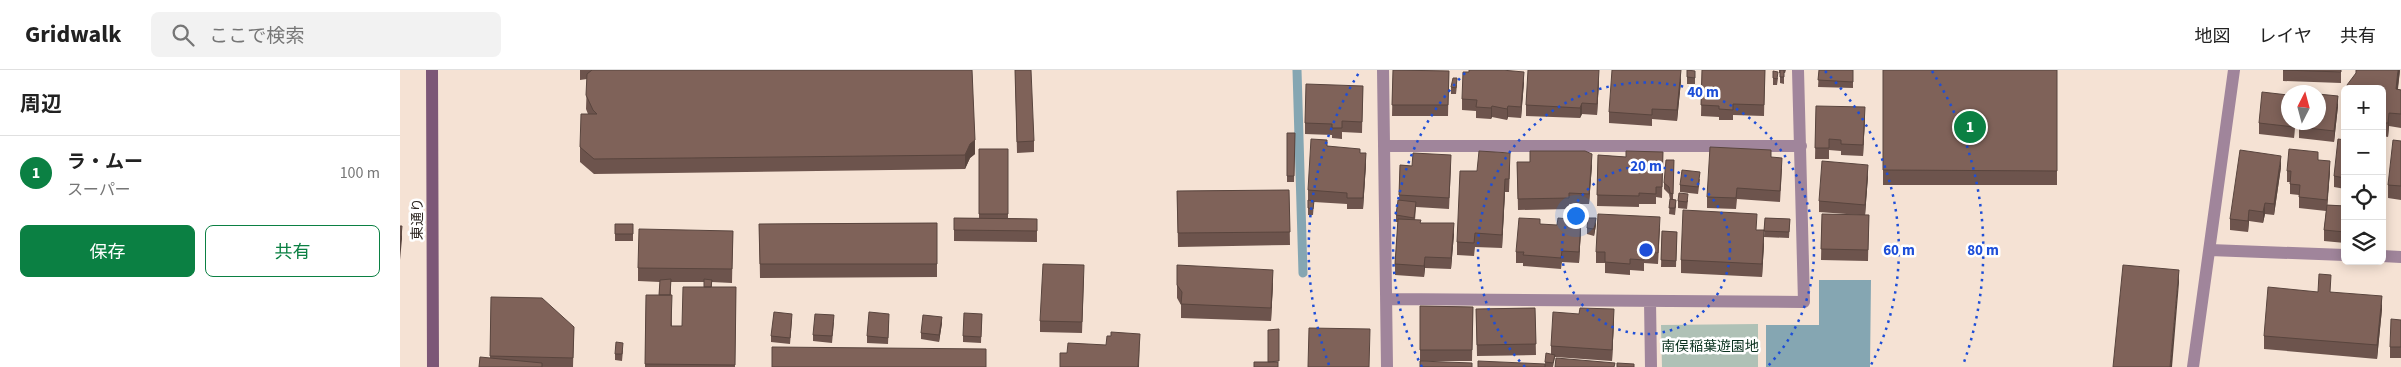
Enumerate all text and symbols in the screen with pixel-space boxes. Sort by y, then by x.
search box [151,12,501,57]
text: Gridwalk [25,17,121,52]
icon: search [169,21,197,49]
text: ここで検索 [209,23,304,50]
text: 地図 [2195,24,2231,49]
text: レイヤ [2259,24,2312,49]
text: 共有 [2340,24,2376,49]
text: 40 m [1687,82,1719,103]
north arrow [2281,85,2326,130]
map controls [2341,85,2386,265]
button: + [2341,85,2386,130]
text: 周辺 [20,89,62,119]
pin: 1 [1954,108,1986,146]
button: − [2341,130,2386,175]
text: ラ・ムー [67,149,143,176]
text: 20 m [1630,156,1662,177]
text: 1 [32,162,40,184]
text: 100 m [340,162,380,184]
button: locate [2341,175,2386,220]
text: スーパー [67,179,131,201]
street label: 東通り [408,198,428,240]
your location [1563,203,1589,229]
button: layers [2341,220,2386,265]
button: 保存 [20,225,195,277]
button: 共有 [205,225,380,277]
text: 60 m [1883,240,1915,261]
text: 80 m [1967,240,1999,261]
centre of rings [1637,241,1655,259]
park label: 南俣稲葉遊園地 [1661,337,1759,357]

